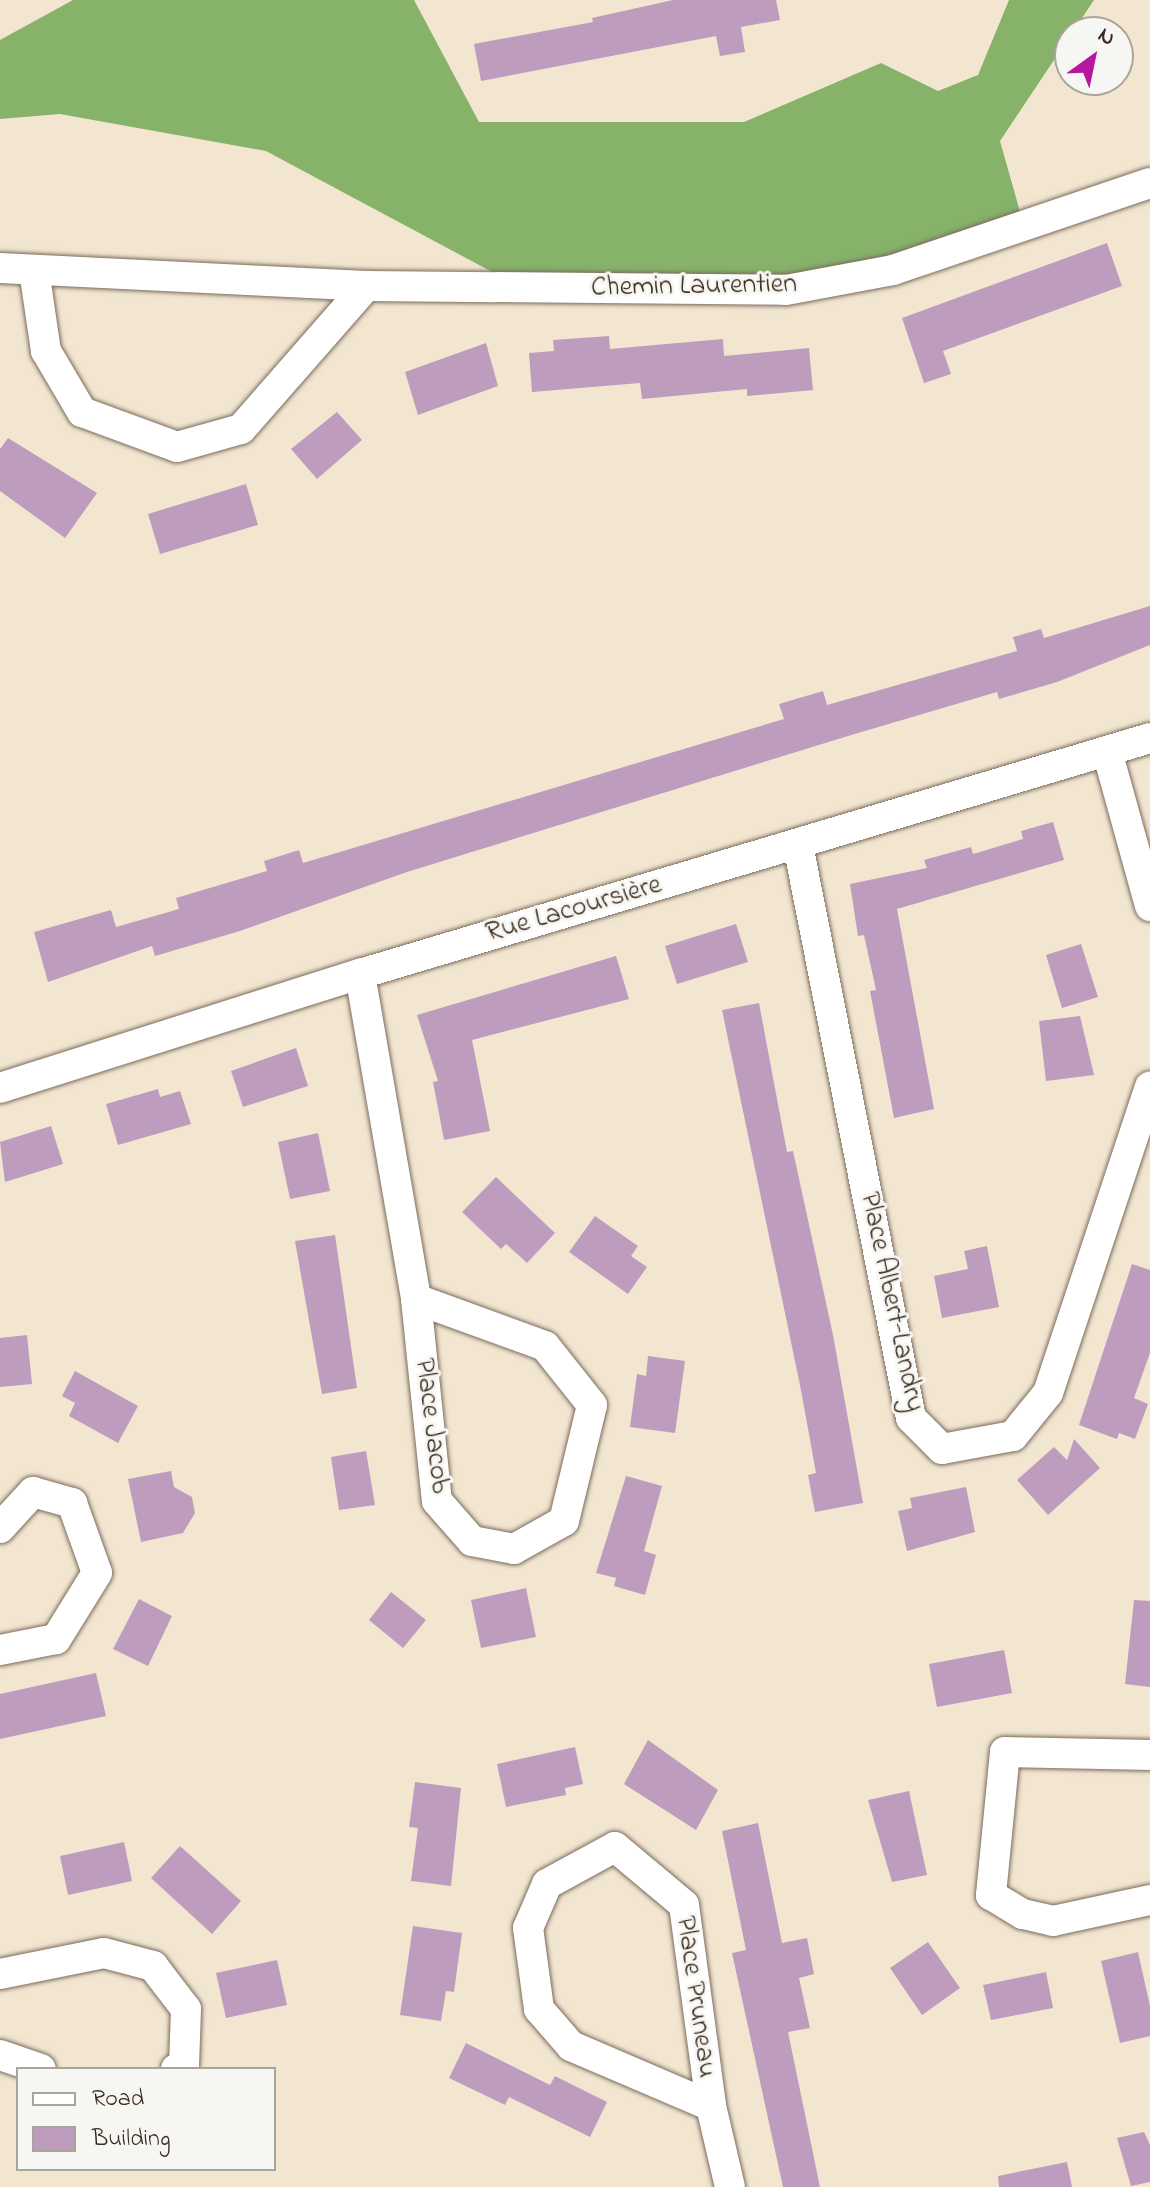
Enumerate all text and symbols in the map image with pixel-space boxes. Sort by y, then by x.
north arrow [1054,16,1134,96]
text: N [1091,20,1121,55]
street label: Chemin Laurentien [591,268,797,306]
street label: Rue Lacoursière [482,869,666,951]
street label: Place Albert-Landry [851,1189,931,1415]
street label: Place Jacob [406,1356,456,1496]
street label: Place Pruneau [667,1914,723,2080]
legend [16,2067,276,2171]
text: Road [92,2082,144,2117]
text: Building [92,2122,171,2157]

